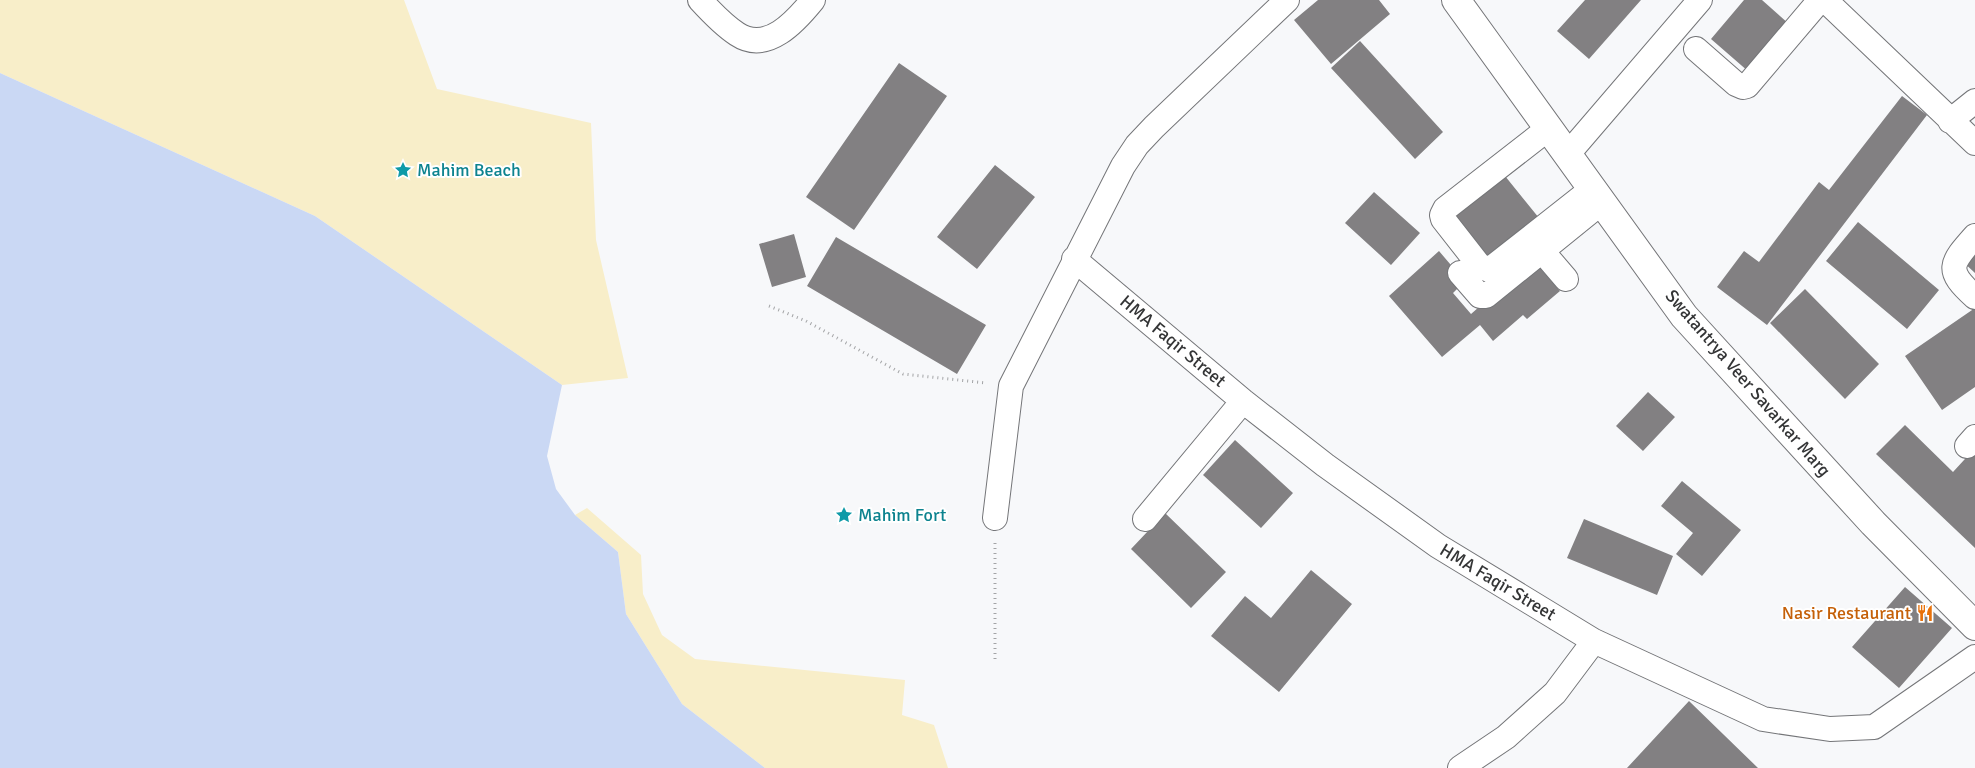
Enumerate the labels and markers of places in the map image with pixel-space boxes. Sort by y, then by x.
place label: Mahim Beach [417,159,521,181]
place icon: Mahim Beach [393,160,413,180]
place label: Mahim Fort [858,504,946,526]
place icon: Mahim Fort [834,505,854,525]
place label: Nasir Restaurant [1782,602,1911,624]
restaurant icon: Nasir Restaurant [1915,603,1935,623]

